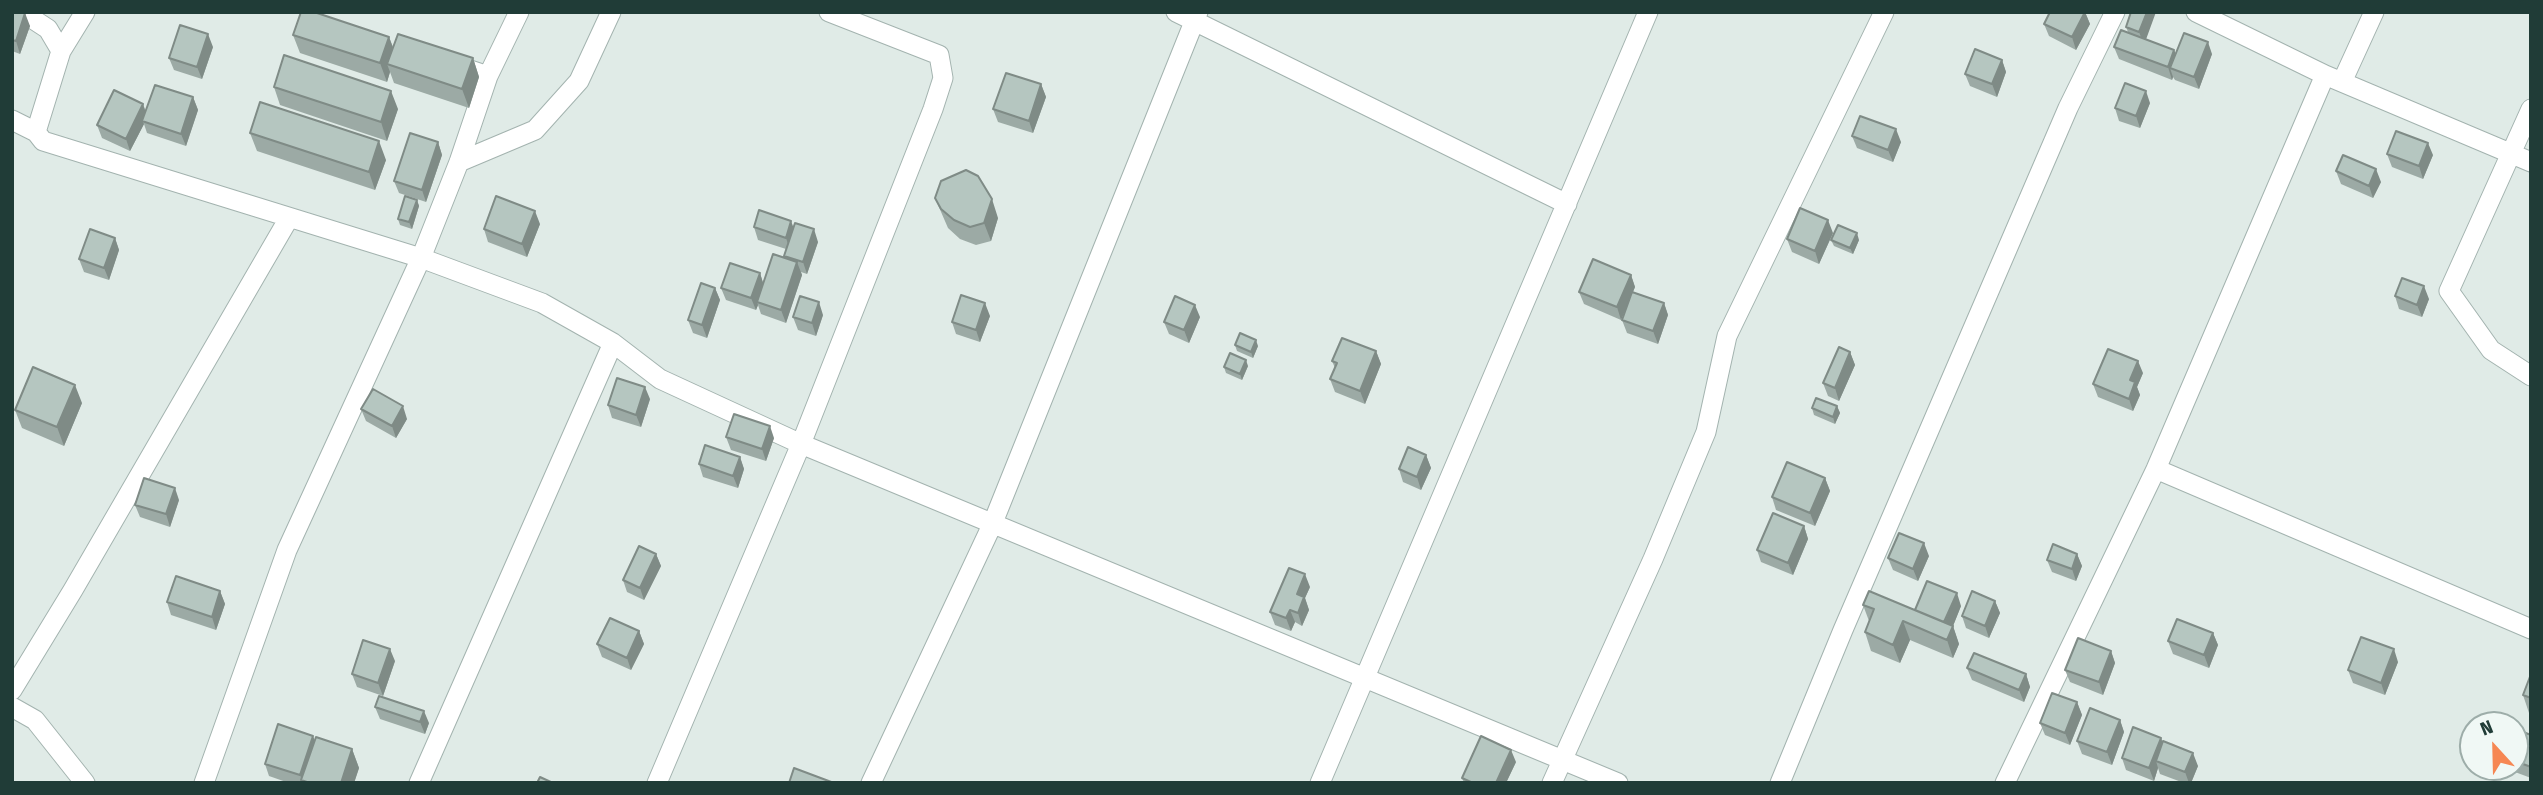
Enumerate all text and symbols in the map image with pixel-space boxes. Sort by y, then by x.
north arrow [2459,711,2529,781]
text: N [2477,715,2496,741]

